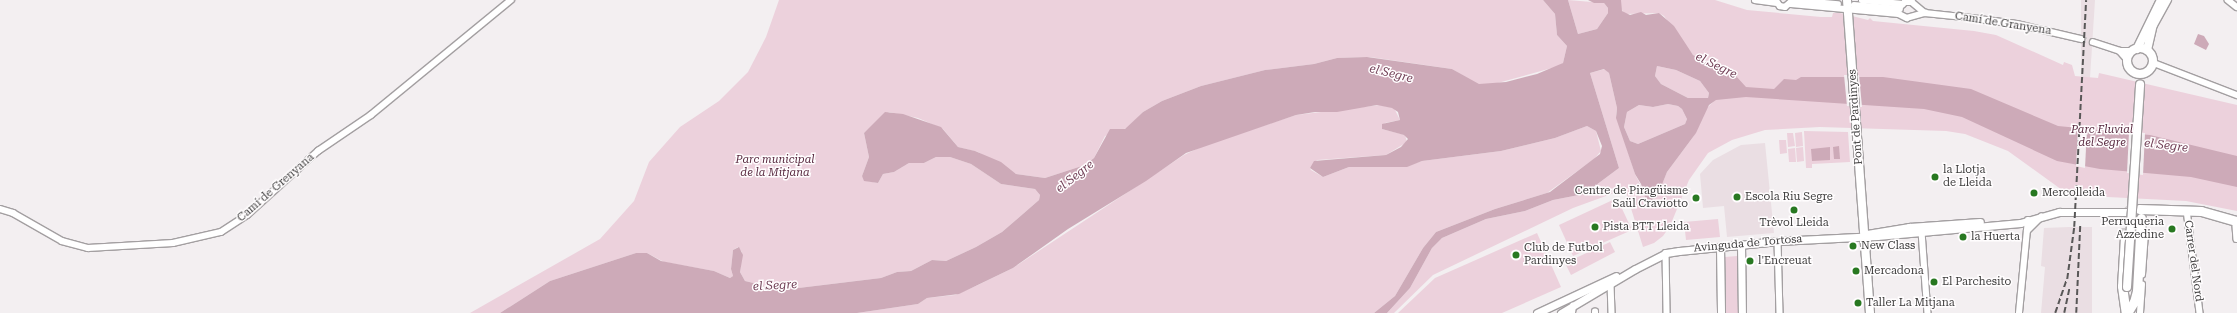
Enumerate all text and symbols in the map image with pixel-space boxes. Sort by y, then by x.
street label: Camí de Granyena [1954,10,2052,38]
water label: el Segre [1693,50,1739,82]
water label: el Segre [1368,62,1414,86]
street label: Pont de Pardinyes [1846,69,1866,165]
park label: Parc Fluvial del Segre [2071,124,2133,150]
water label: el Segre [2143,136,2189,156]
street label: Camí de Grenyana [235,151,317,225]
park label: Parc municipal de la Mitjana [735,154,815,180]
water label: el Segre [1053,158,1097,196]
place label: la Llotja de Lleida [1943,164,1992,190]
marker: la Llotja de Lleida [1930,172,1940,182]
place label: Centre de Piragüisme Saül Craviotto [1575,185,1688,211]
place label: Mercolleida [2042,186,2105,200]
marker: Mercolleida [2029,188,2039,198]
place label: Escola Riu Segre [1745,190,1833,204]
marker: Escola Riu Segre [1732,192,1742,202]
marker: Centre de Piragüisme Saül Craviotto [1691,193,1701,203]
marker: Trèvol Lleida [1789,205,1799,215]
place label: Trèvol Lleida [1759,216,1829,230]
place label: Perruqueria Azzedine [2101,216,2164,242]
street label: Carrer del Nord [2181,219,2205,303]
place label: Pista BTT Lleida [1603,220,1689,234]
marker: Pista BTT Lleida [1590,222,1600,232]
marker: Perruqueria Azzedine [2167,224,2177,234]
place label: la Huerta [1971,230,2020,244]
marker: la Huerta [1958,232,1968,242]
street label: Avinguda de Tortosa [1693,233,1803,255]
place label: New Class [1861,239,1915,253]
marker: New Class [1848,241,1858,251]
place label: Club de Futbol Pardinyes [1524,242,1603,268]
marker: Club de Futbol Pardinyes [1511,250,1521,260]
place label: l'Encreuat [1758,254,1812,268]
marker: l'Encreuat [1745,256,1755,266]
place label: Mercadona [1864,264,1924,278]
marker: Mercadona [1851,266,1861,276]
place label: El Parchesito [1942,275,2011,289]
marker: El Parchesito [1929,277,1939,287]
water label: el Segre [753,278,797,294]
place label: Taller La Mitjana [1866,296,1955,310]
marker: Taller La Mitjana [1853,298,1863,308]

